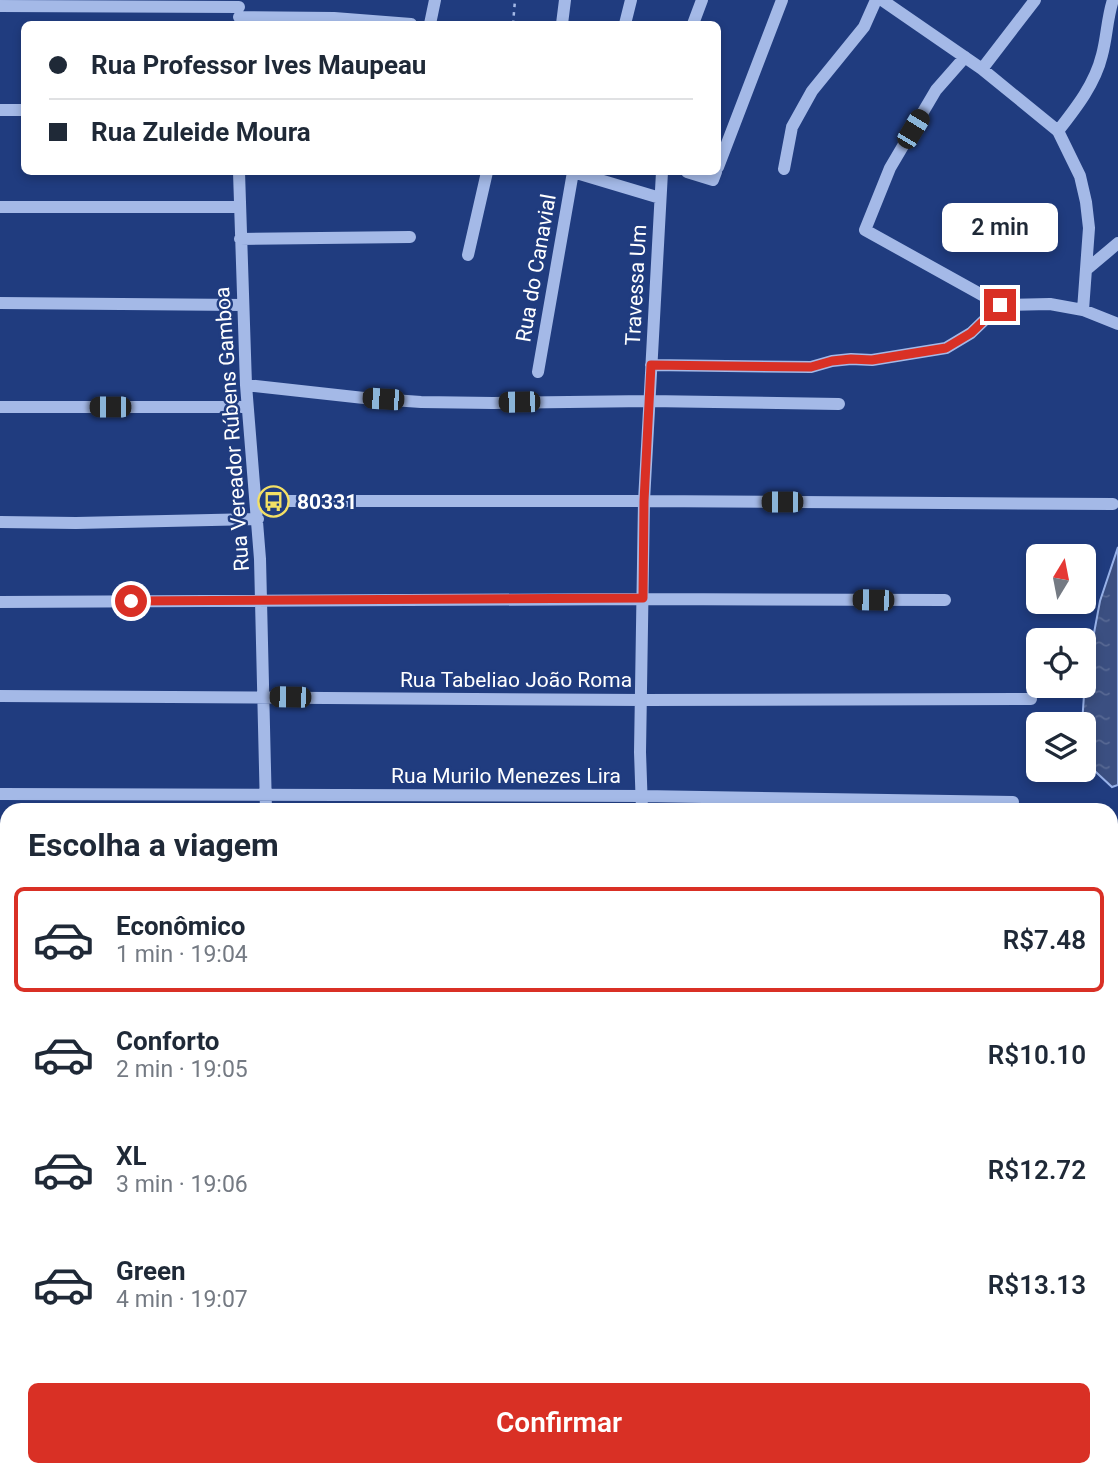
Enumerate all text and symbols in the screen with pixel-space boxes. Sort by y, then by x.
text: Rua Professor Ives Maupeau [91,50,426,80]
car [894,106,933,152]
text: Rua Zuleide Moura [91,117,311,147]
street label: Rua do Canavial [511,192,561,344]
callout: 2 min [942,204,1058,252]
text: 2 min [971,214,1029,241]
street label: Travessa Um [621,224,651,346]
street label: Rua Vereador Rúbens Gamboa [210,286,254,572]
route end [984,289,1016,321]
car [362,387,405,411]
car [498,391,541,413]
car [90,397,132,418]
bus stop icon: 80331 [257,485,291,519]
place label: 80331 [297,490,357,514]
car [762,492,804,513]
north arrow [1026,544,1096,614]
map controls [1026,544,1096,782]
route start [115,585,147,617]
car [852,589,895,611]
button: locate [1026,628,1096,698]
street label: Rua Tabeliao João Roma [400,668,632,692]
car [269,686,312,708]
button: layers [1026,712,1096,782]
street label: Rua Murilo Menezes Lira [391,764,621,788]
text: Escolha a viagem [28,826,279,864]
icon: car [32,908,95,971]
text: Econômico [116,911,245,941]
text: R$7.48 [1003,925,1086,955]
text: 1 min · 19:04 [116,941,248,968]
icon: car [32,1023,95,1086]
text: Conforto [116,1026,220,1056]
text: R$10.10 [988,1040,1086,1070]
text: 2 min · 19:05 [116,1056,248,1083]
icon: car [32,1138,95,1201]
text: XL [116,1141,147,1171]
text: R$12.72 [988,1155,1086,1185]
text: 3 min · 19:06 [116,1171,248,1198]
icon: car [32,1253,95,1316]
text: Green [116,1256,186,1286]
text: R$13.13 [988,1270,1086,1300]
text: 4 min · 19:07 [116,1286,248,1313]
button: Confirmar [28,1383,1090,1463]

